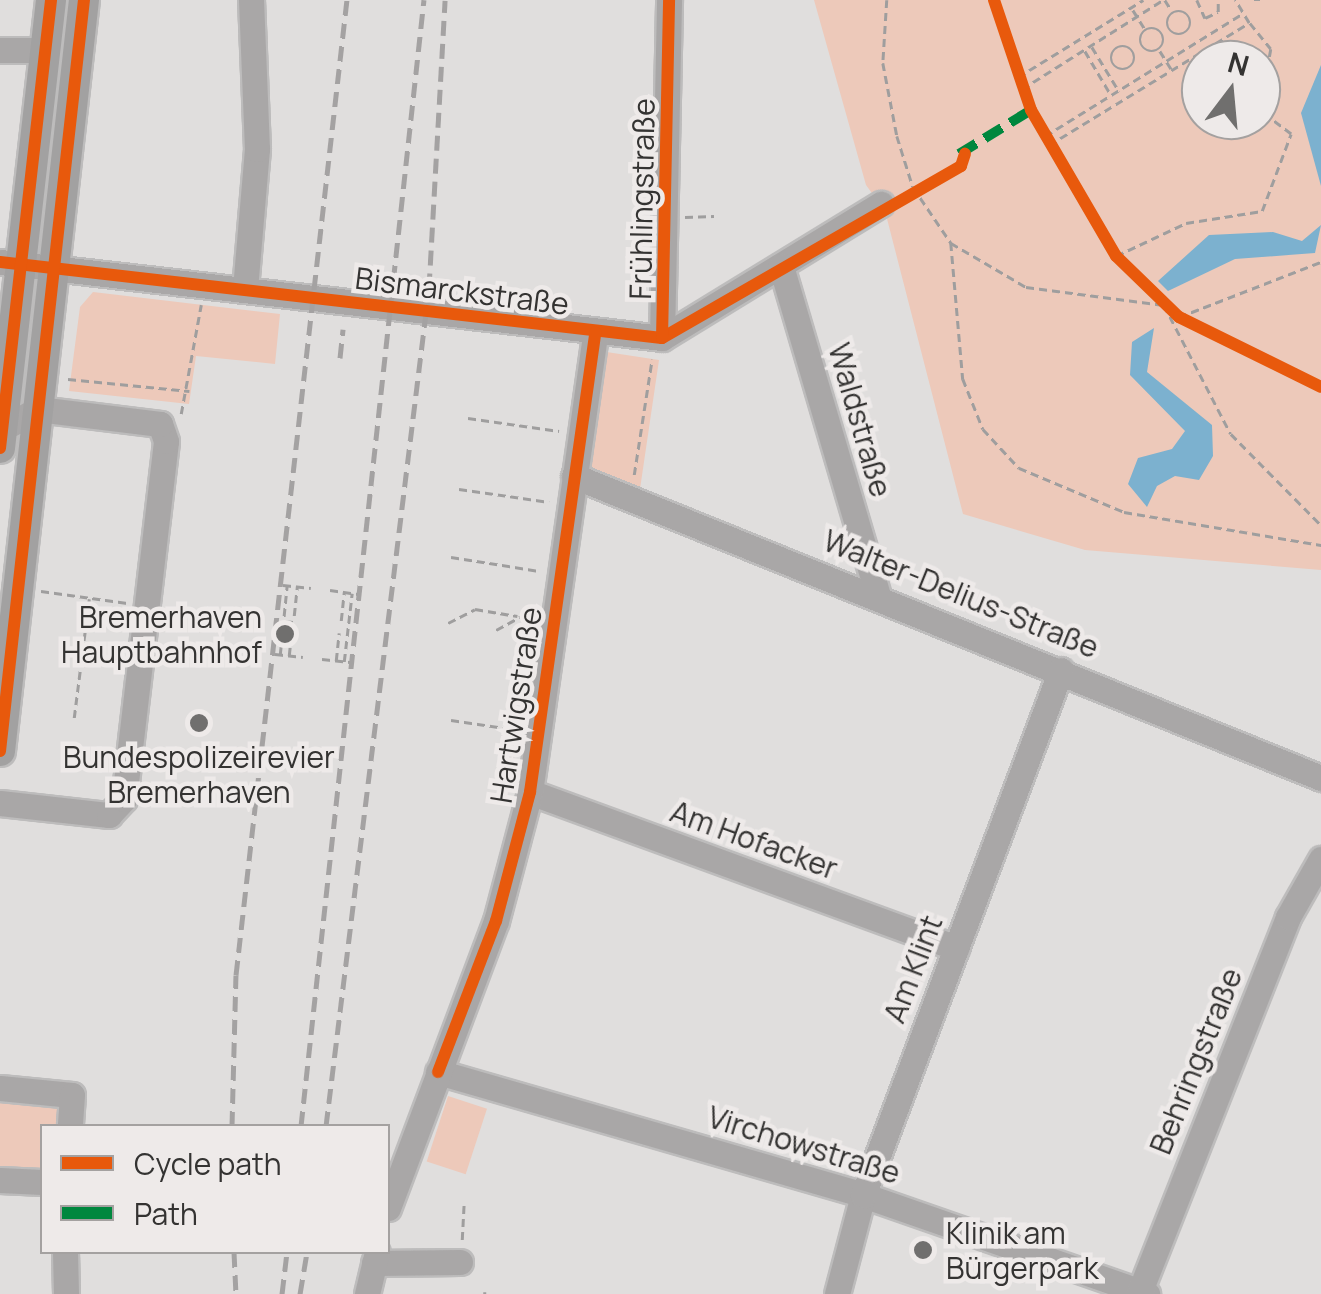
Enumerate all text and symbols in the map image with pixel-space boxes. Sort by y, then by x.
north arrow [1181,40,1281,140]
text: N [1224,42,1254,84]
street label: Frühlingstraße [622,98,662,300]
street label: Bismarckstraße [353,260,571,322]
street label: Waldstraße [821,339,899,501]
street label: Walter-Delius-Straße [818,522,1104,666]
place label: Bremerhaven Hauptbahnhof [61,599,262,670]
street label: Hartwigstraße [483,604,549,806]
marker: Bremerhaven Hauptbahnhof [272,621,298,647]
marker: Bundespolizeirevier Bremerhaven [188,712,210,734]
place label: Bundespolizeirevier Bremerhaven [63,739,335,810]
street label: Am Hofacker [666,793,842,887]
street label: Am Klint [876,910,950,1028]
street label: Behringstraße [1142,963,1250,1159]
street label: Virchowstraße [704,1099,904,1191]
legend [40,1124,390,1254]
text: Cycle path [134,1143,282,1184]
text: Path [134,1193,198,1234]
place label: Klinik am Bürgerpark [946,1215,1099,1286]
marker: Klinik am Bürgerpark [910,1237,936,1263]

